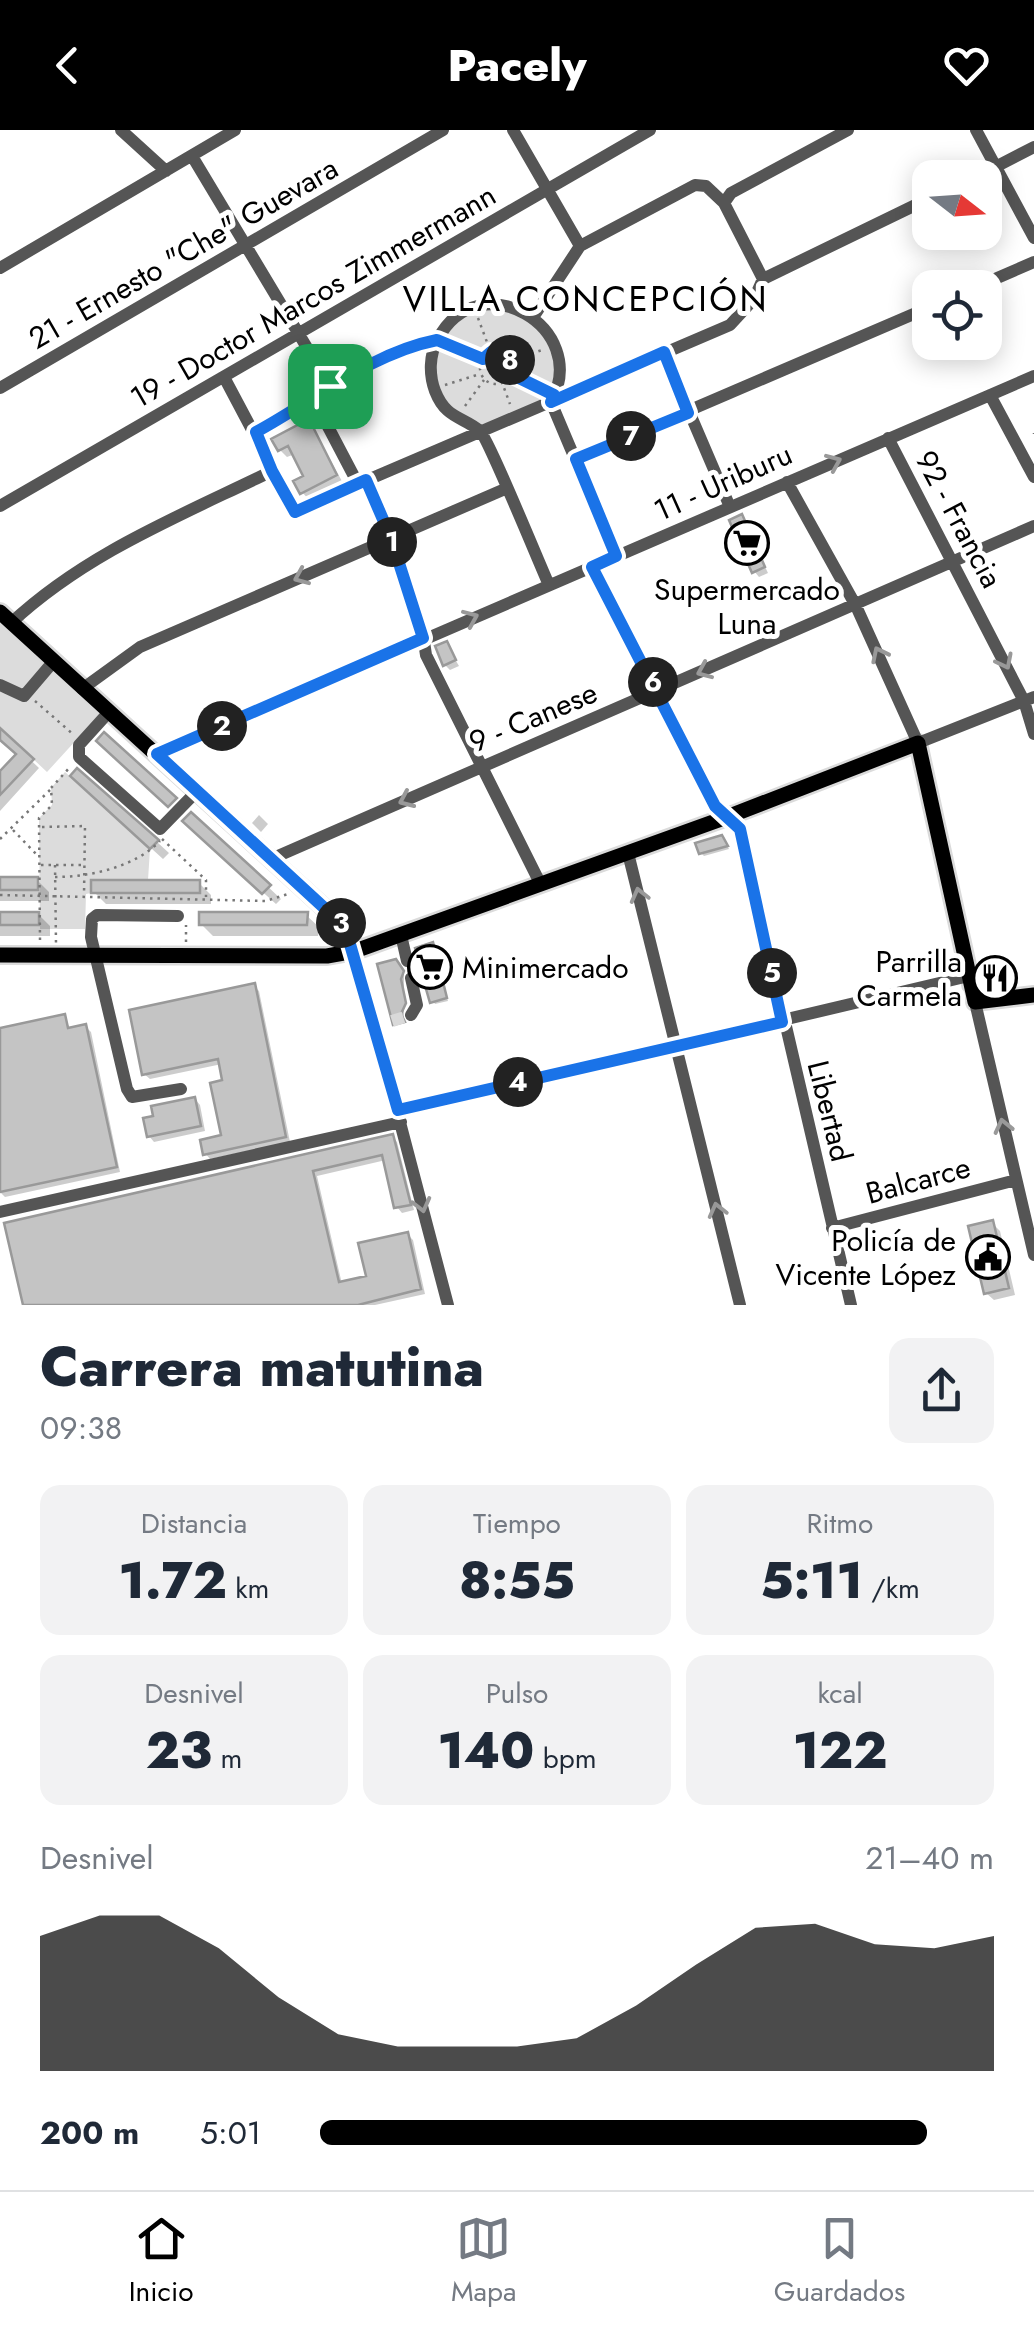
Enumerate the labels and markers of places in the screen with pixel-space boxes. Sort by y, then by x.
pin: 8 [485,335,535,385]
pin [288,344,373,429]
pin: 7 [606,411,656,461]
pin: 1 [367,517,417,567]
supermarket icon: Supermercado Luna [724,520,770,566]
place label: Supermercado Luna [654,568,840,645]
pin: 6 [628,657,678,707]
pin: 2 [197,701,247,751]
pin: 3 [316,898,366,948]
place label: Parrilla Carmela [857,940,962,1017]
supermarket icon: Minimercado [407,944,453,990]
place label: Minimercado [462,946,629,989]
pin: 5 [747,948,797,998]
restaurant icon: Parrilla Carmela [972,955,1018,1001]
pin: 4 [493,1057,543,1107]
place label: Policía de Vicente López [775,1219,956,1296]
public building icon: Policía de Vicente López [965,1234,1011,1280]

